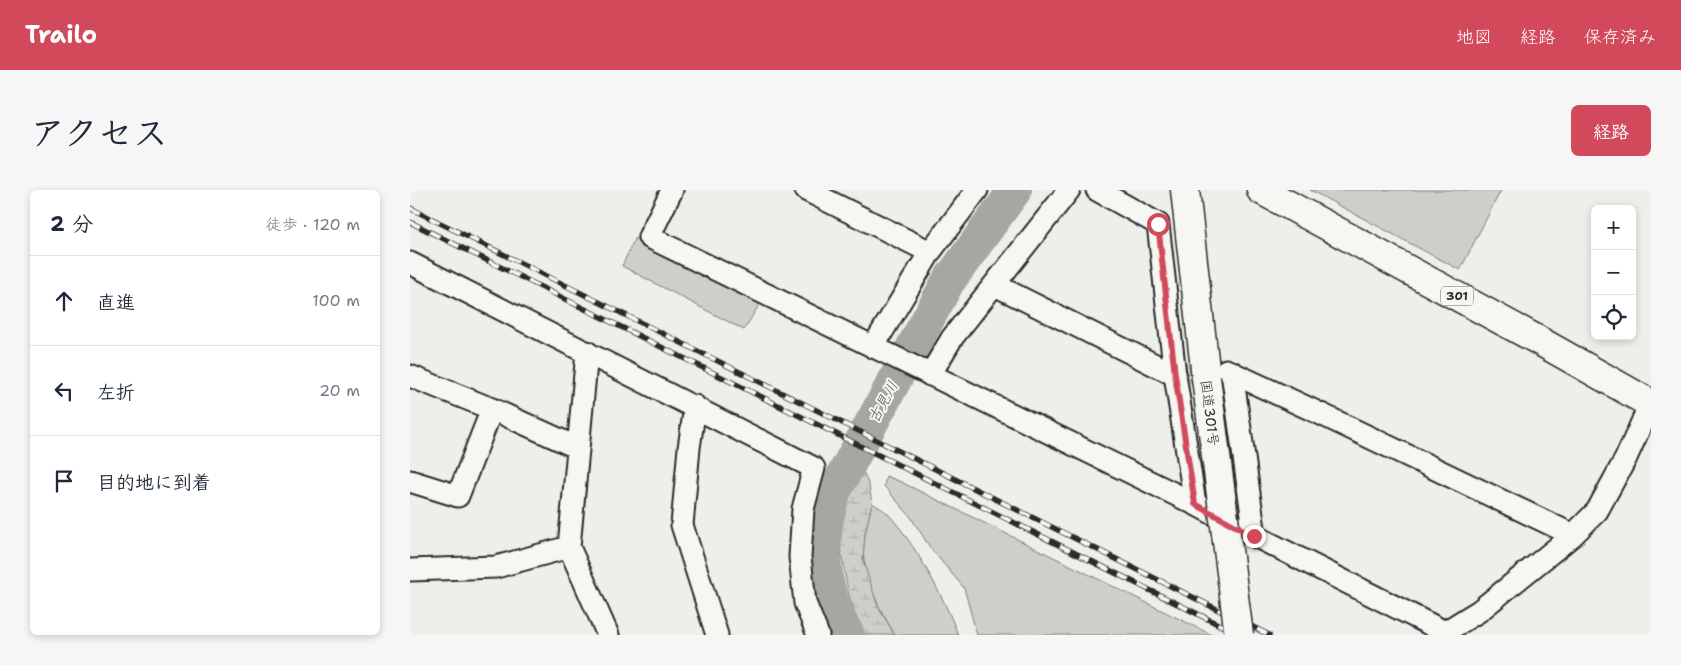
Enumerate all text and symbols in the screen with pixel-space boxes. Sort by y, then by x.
text: Trailo [25,19,97,51]
text: 地図 [1456,25,1492,49]
text: 経路 [1520,25,1556,49]
text: 保存済み [1584,25,1656,49]
button: 経路 [1571,105,1651,156]
text: アクセス [30,109,168,156]
map controls [1591,205,1636,340]
button: + [1591,205,1636,250]
text: 2 分 [50,210,93,238]
route start [1147,213,1170,236]
text: 徒歩 · 120 m [266,214,360,235]
button: − [1591,250,1636,295]
road number: 301 [1441,286,1473,305]
icon: ahead [50,287,78,315]
text: 直進 [97,290,135,315]
text: 100 m [312,290,360,311]
button: locate [1591,295,1636,340]
icon: left [50,377,78,405]
water label: 古見川 [863,377,903,427]
street label: 国道301号 [1197,379,1223,447]
text: 左折 [97,380,135,405]
text: 20 m [319,380,360,401]
icon: arrive [50,467,78,495]
text: 目的地に到着 [97,470,211,495]
route end [1243,525,1266,548]

